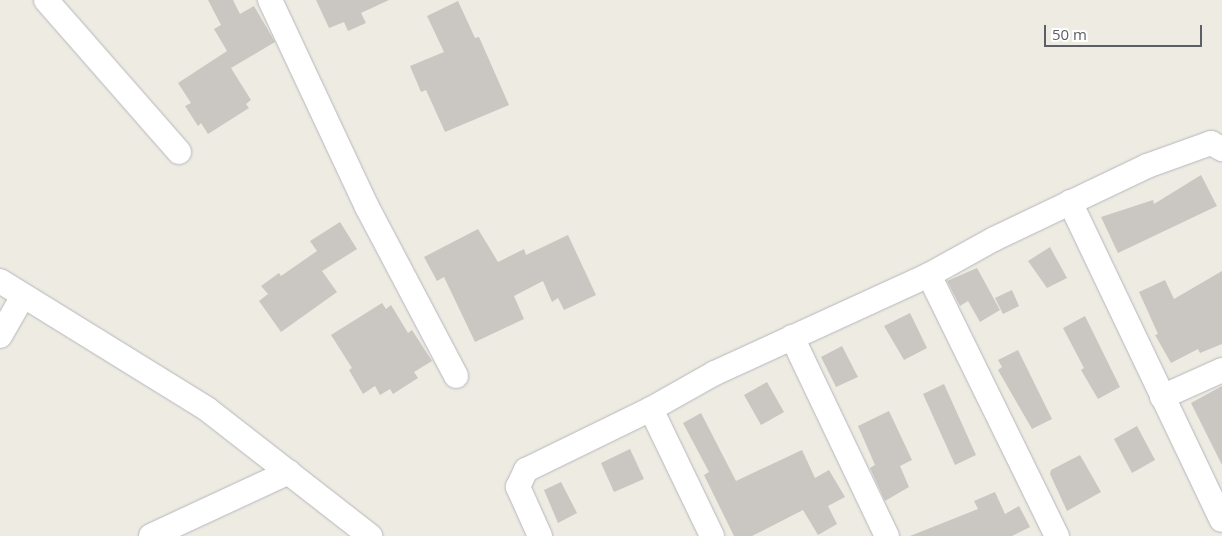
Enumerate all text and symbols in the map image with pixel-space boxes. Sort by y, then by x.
scale bar [1047,15,1204,47]
text: 50 m [1052,24,1087,44]

